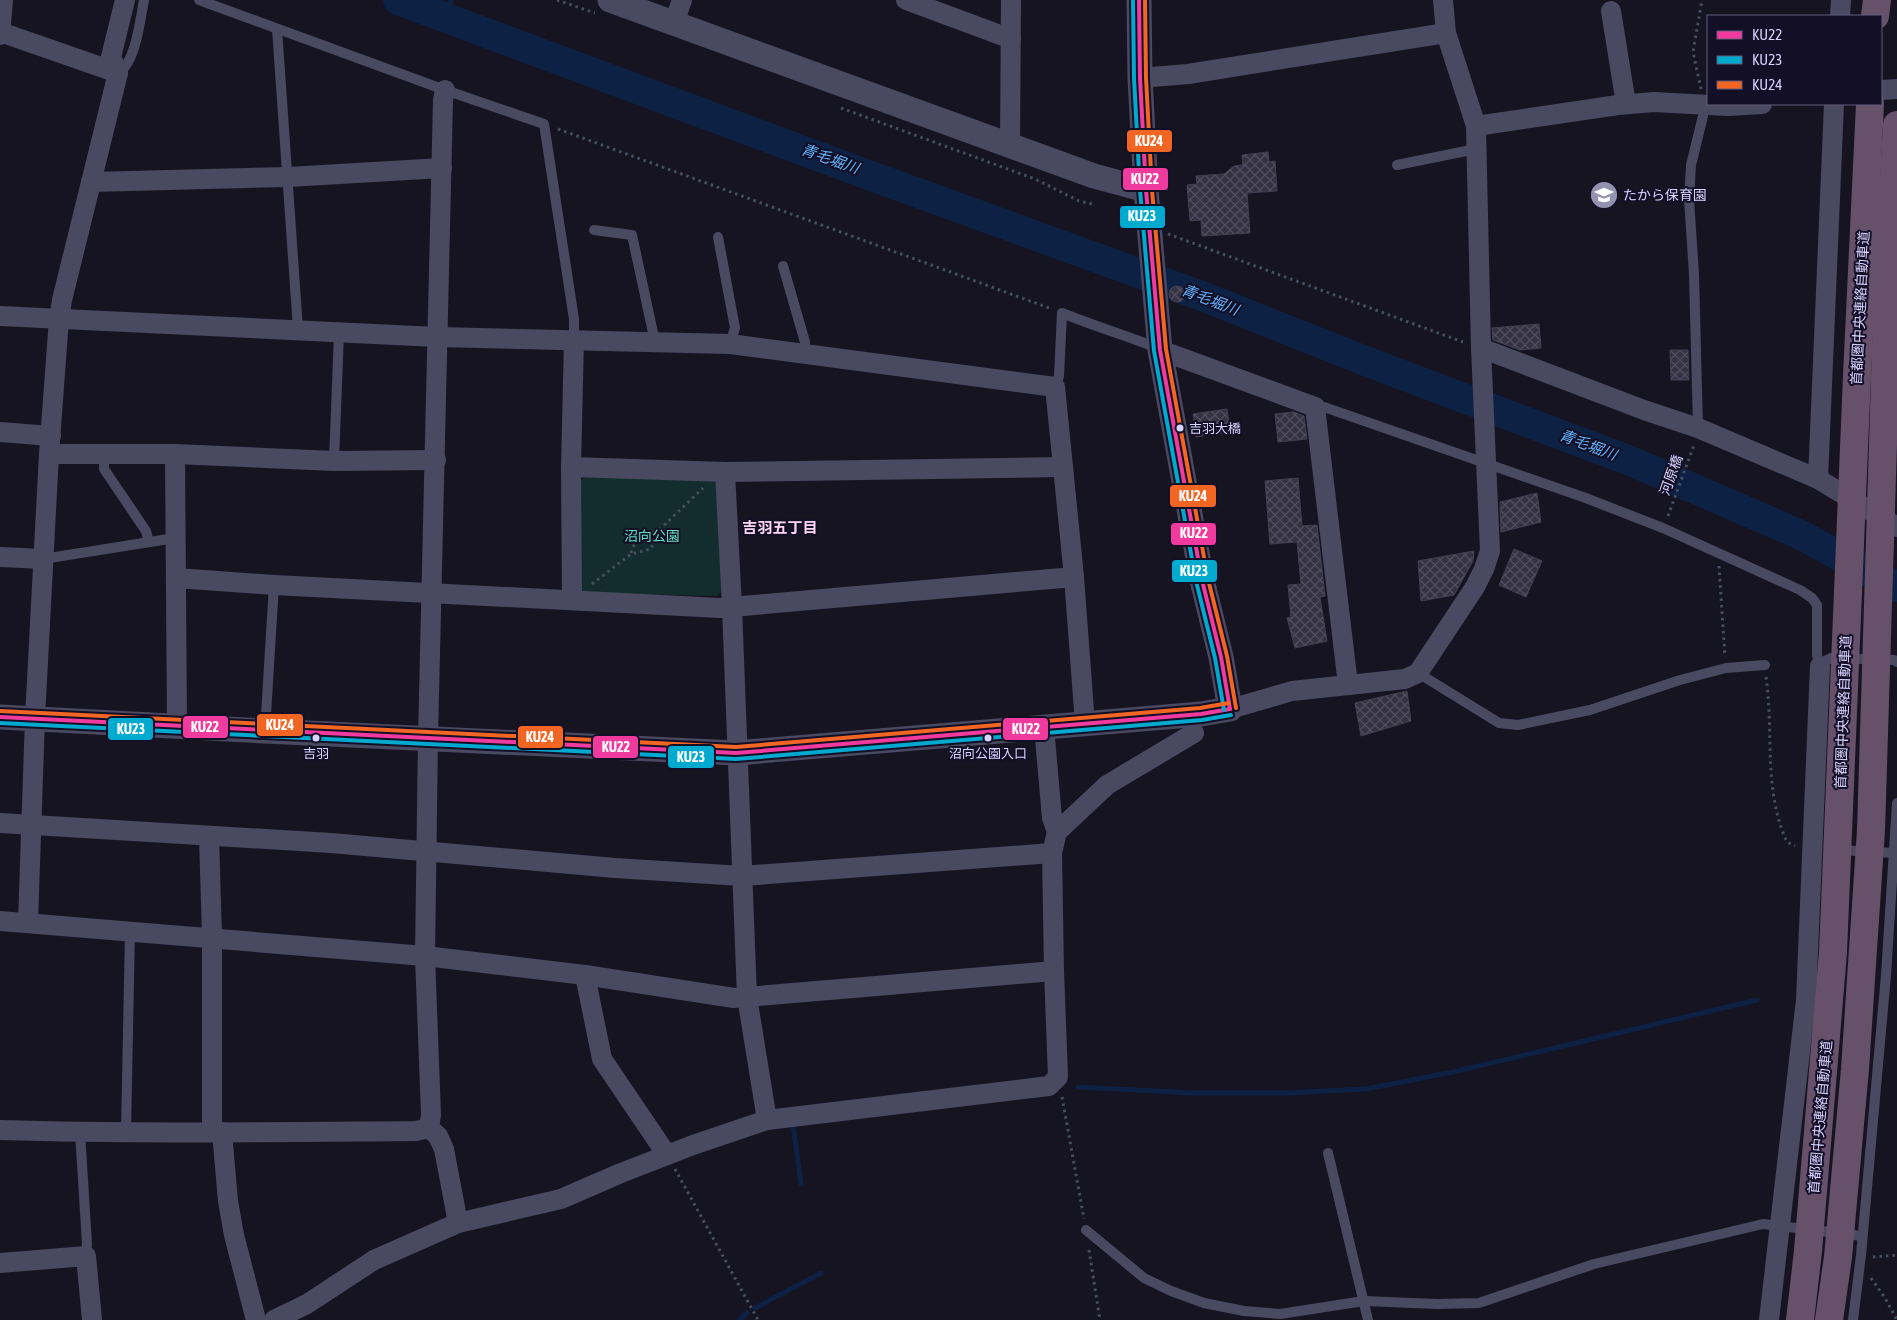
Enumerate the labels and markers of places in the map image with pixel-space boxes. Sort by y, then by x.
school or university icon: たから保育園 [1589,180,1619,210]
place label: たから保育園 [1623,187,1707,203]
place label: 吉羽大橋 [1189,421,1241,436]
marker: 吉羽大橋 [1175,423,1185,433]
marker: 吉羽 [311,733,321,743]
marker: 沼向公園入口 [983,733,993,743]
place label: 吉羽 [303,746,329,761]
place label: 沼向公園入口 [949,746,1027,761]

